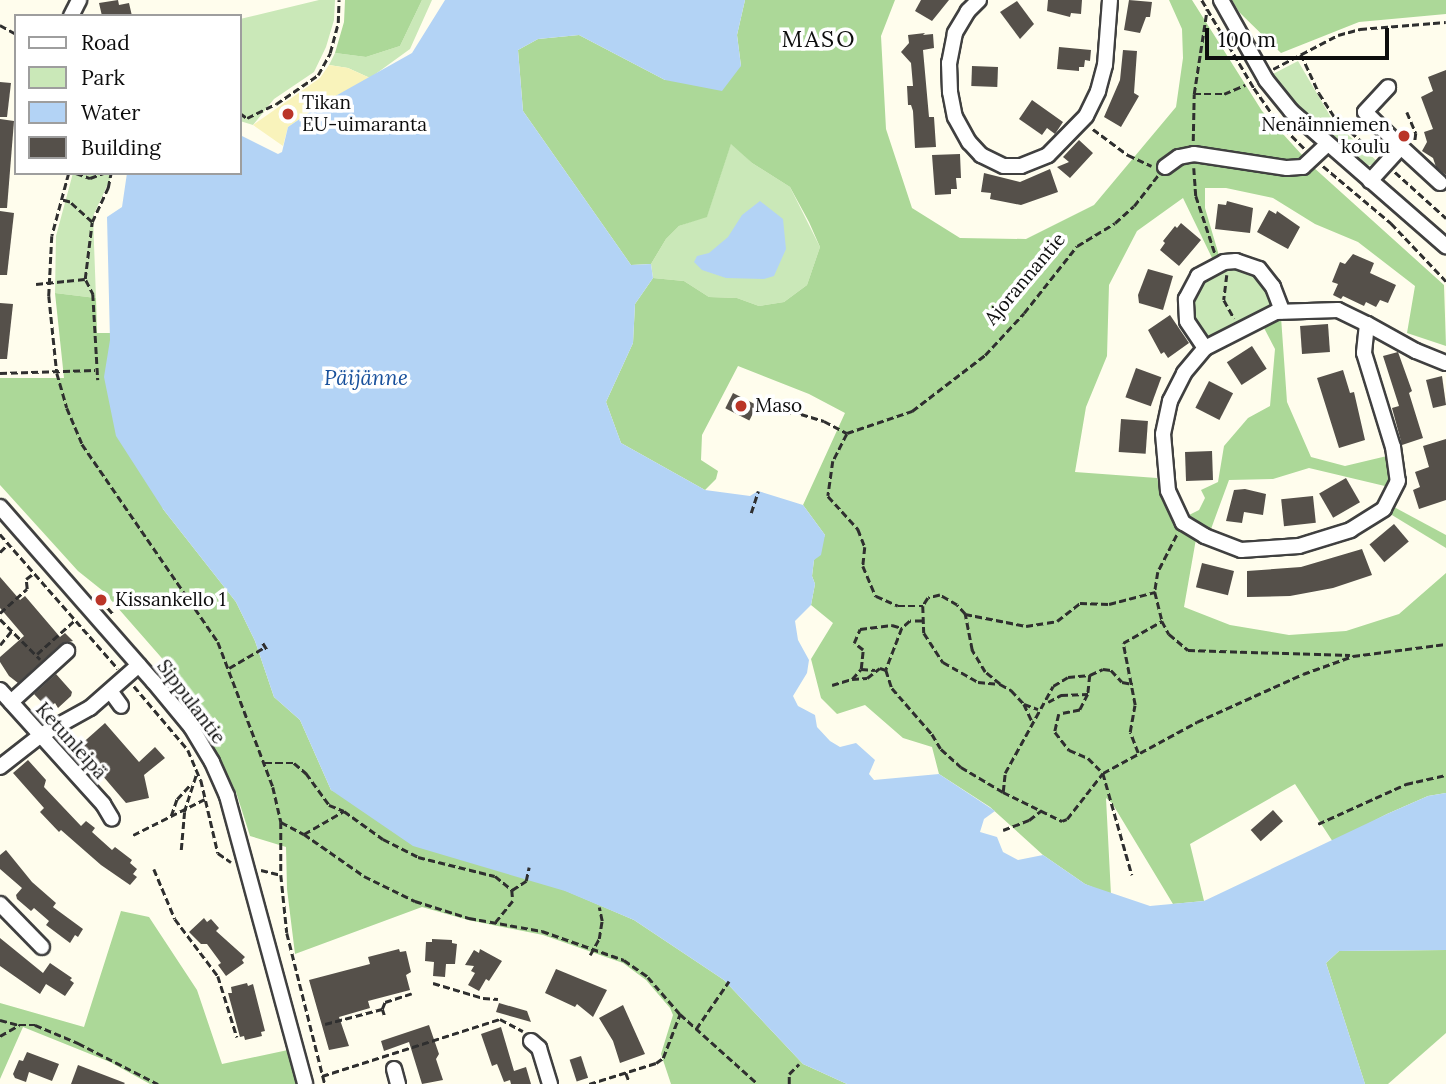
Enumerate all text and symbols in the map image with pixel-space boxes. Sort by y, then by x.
legend [14,14,242,175]
scale bar [1208,14,1392,58]
district label: MASO [782,25,856,53]
text: 100 m [1218,26,1276,53]
text: Road [81,29,130,56]
text: Park [81,64,125,91]
place label: Tikan EU-uimaranta [302,92,427,136]
text: Water [81,99,140,126]
marker: Tikan EU-uimaranta [280,106,296,122]
place label: Nenäinniemen koulu [1261,114,1390,158]
marker: Nenäinniemen koulu [1396,128,1412,144]
text: Building [81,134,161,161]
street label: Ajorannantie [980,228,1070,330]
water label: Päijänne [324,365,408,391]
place label: Maso [755,395,802,417]
marker: Maso [733,398,749,414]
place label: Kissankello 1 [115,589,226,611]
marker: Kissankello 1 [93,592,109,608]
street label: Sippulantie [152,655,230,749]
street label: Ketunleipä [31,698,111,784]

